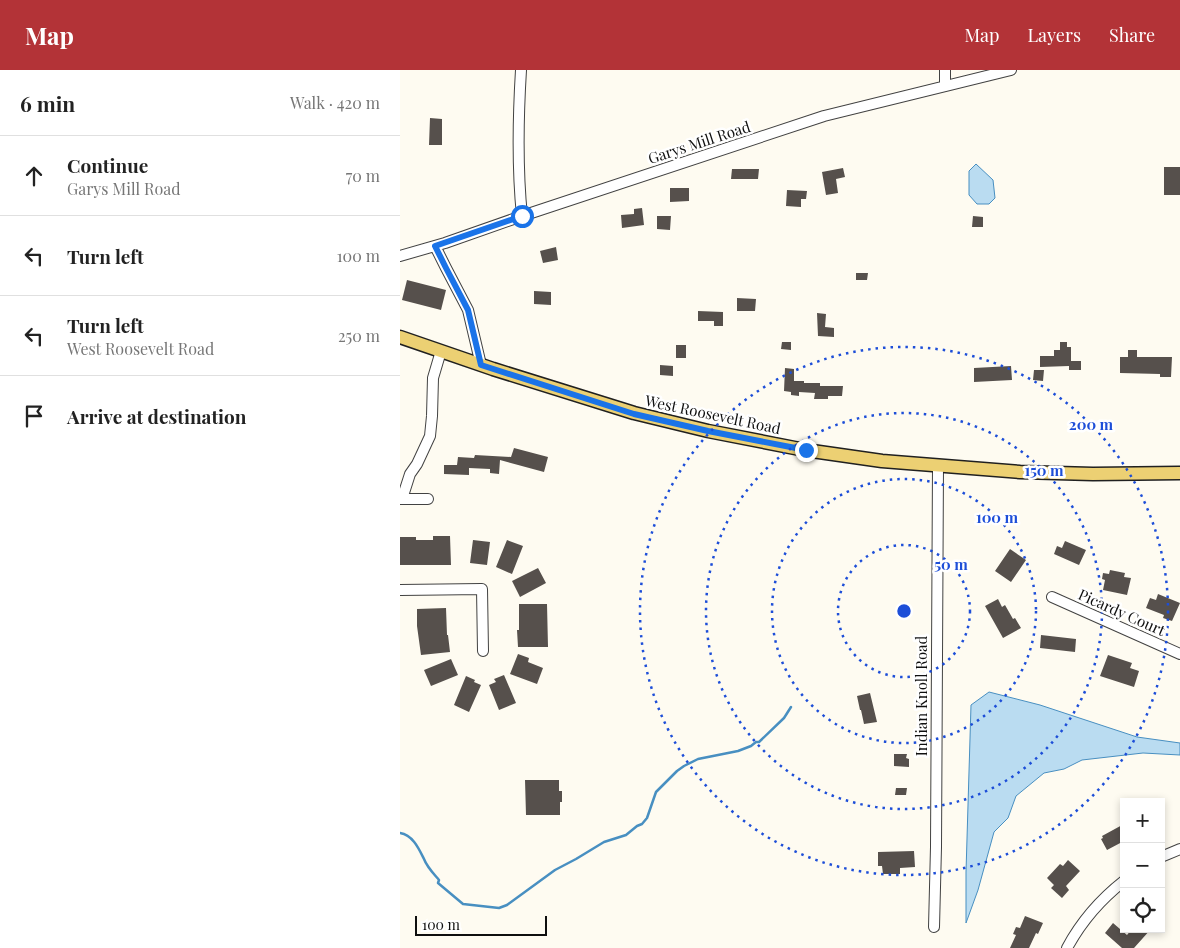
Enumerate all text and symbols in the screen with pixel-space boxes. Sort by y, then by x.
text: Map [25,19,74,51]
text: Map [964,23,999,47]
text: Layers [1027,23,1081,47]
text: Share [1109,23,1155,47]
text: 6 min [20,89,75,117]
text: Walk · 420 m [290,92,380,113]
street label: Garys Mill Road [645,116,753,168]
text: Continue [67,152,148,178]
icon: ahead [20,162,48,190]
text: 70 m [346,165,380,186]
text: Garys Mill Road [67,178,181,199]
route start [511,205,534,228]
icon: left [20,242,48,270]
text: Turn left [67,243,144,269]
text: 100 m [337,245,380,266]
text: Turn left [67,312,144,338]
icon: left [20,322,48,350]
text: 250 m [338,325,380,346]
text: West Roosevelt Road [67,338,214,359]
street label: West Roosevelt Road [642,390,783,438]
icon: arrive [20,402,48,430]
text: Arrive at destination [67,403,247,429]
text: 200 m [1069,414,1114,434]
route end [795,439,818,462]
text: 150 m [1024,460,1064,480]
text: 100 m [976,507,1019,527]
text: 50 m [934,554,968,574]
street label: Picardy Court [1075,584,1169,640]
centre of rings [895,602,913,620]
street label: Indian Knoll Road [911,635,931,756]
map controls [1120,798,1165,933]
button: + [1120,798,1165,843]
button: − [1120,843,1165,888]
button: locate [1120,888,1165,933]
scale bar [415,913,548,936]
text: 100 m [422,915,460,934]

